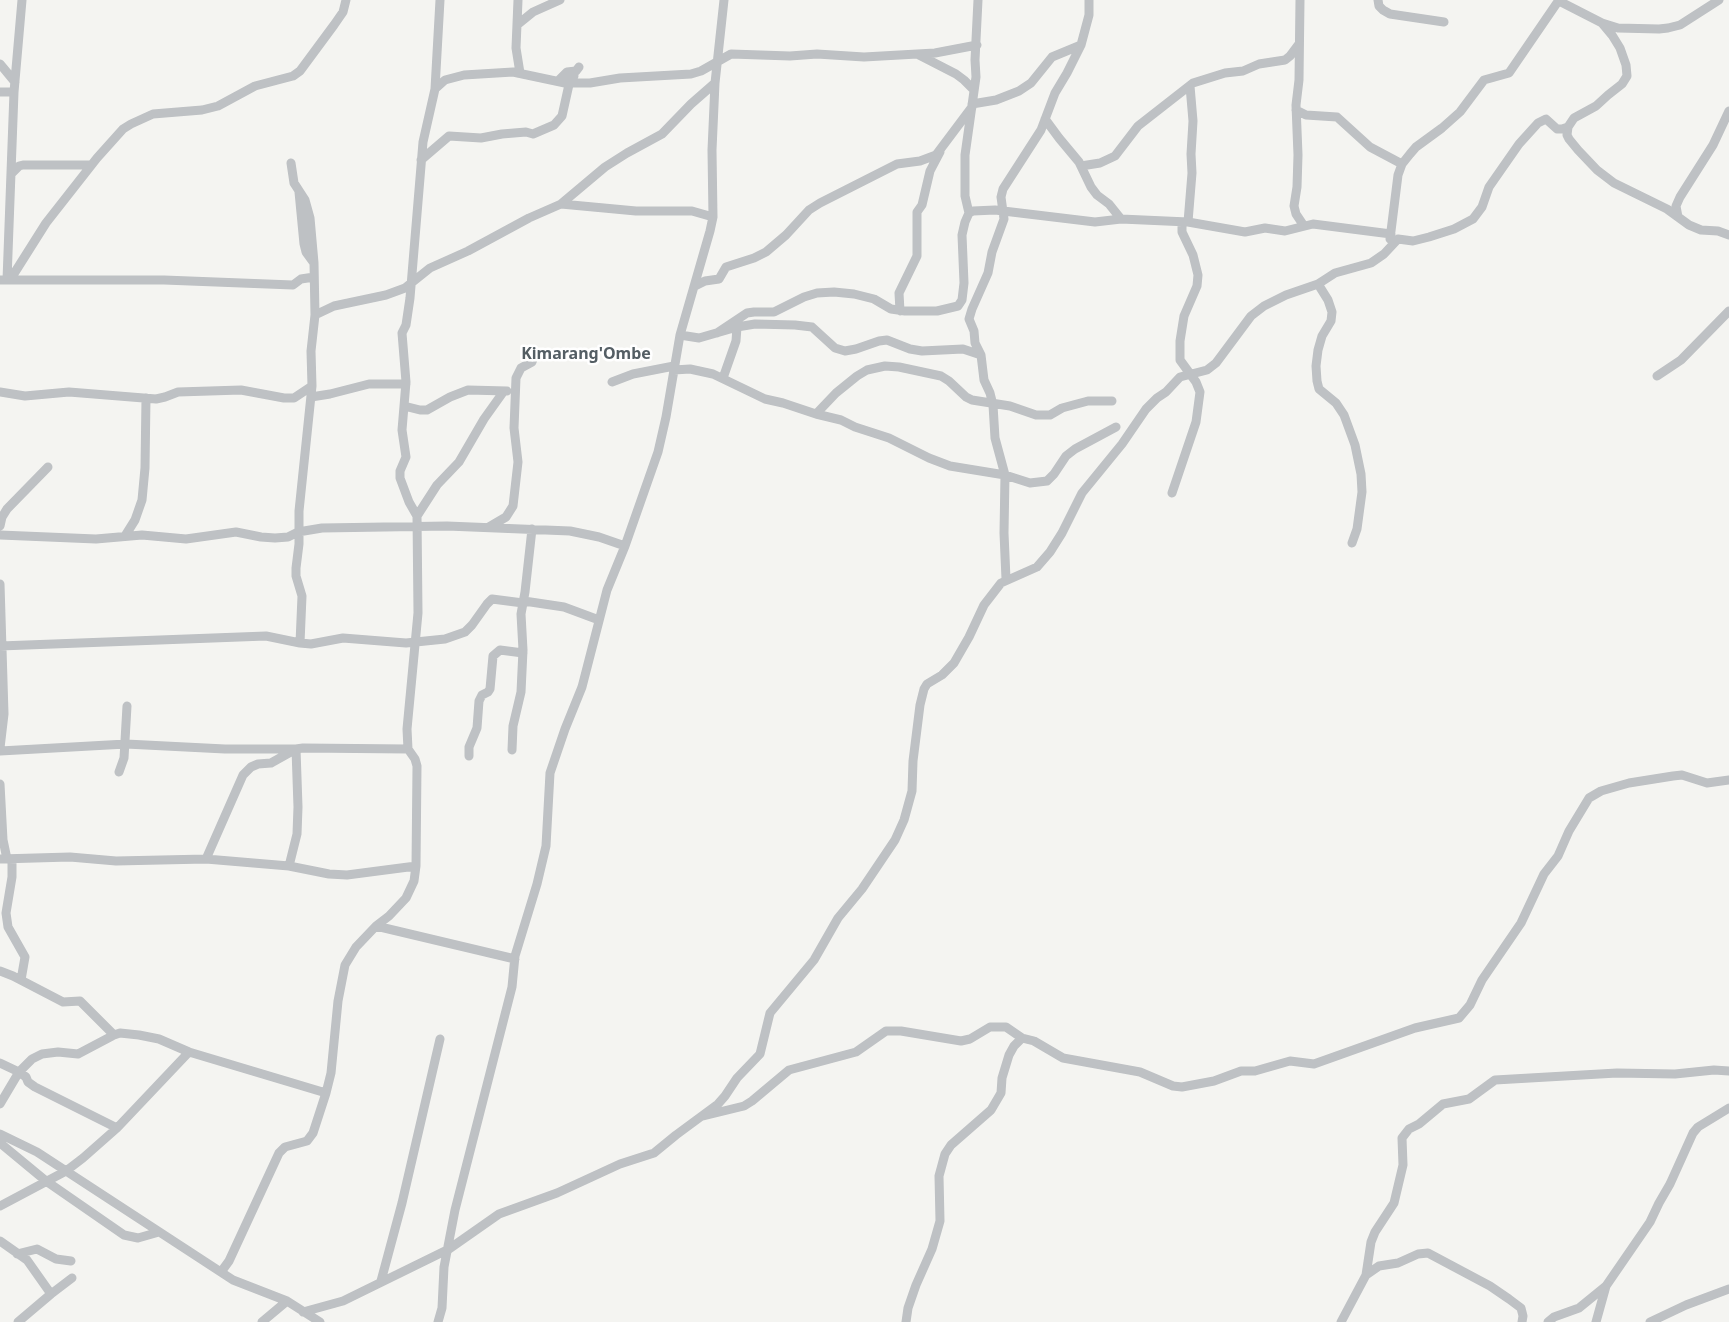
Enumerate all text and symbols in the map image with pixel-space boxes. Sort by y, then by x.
district label: Kimarang'Ombe [521,344,651,364]

